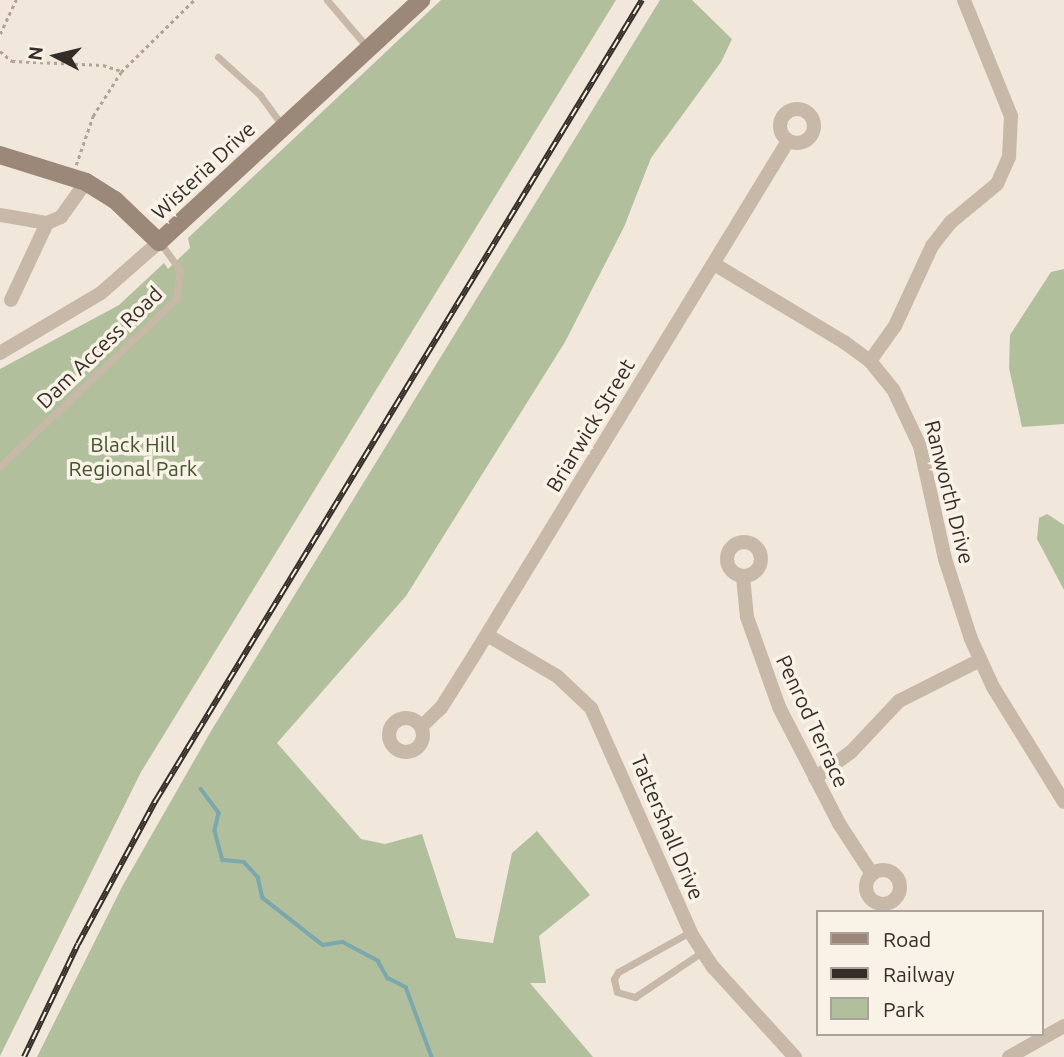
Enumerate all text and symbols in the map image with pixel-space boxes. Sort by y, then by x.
north arrow [21,21,91,91]
text: N [23,45,47,62]
street label: Wisteria Drive [146,116,260,224]
street label: Dam Access Road [31,281,167,413]
street label: Briarwick Street [540,354,640,496]
street label: Ranworth Drive [920,418,980,566]
park label: Black Hill Regional Park [69,431,197,481]
street label: Penrod Terrace [771,651,855,791]
street label: Tattershall Drive [626,751,710,903]
legend [816,910,1043,1036]
text: Road [883,927,931,951]
text: Railway [883,962,955,986]
text: Park [883,997,925,1021]

